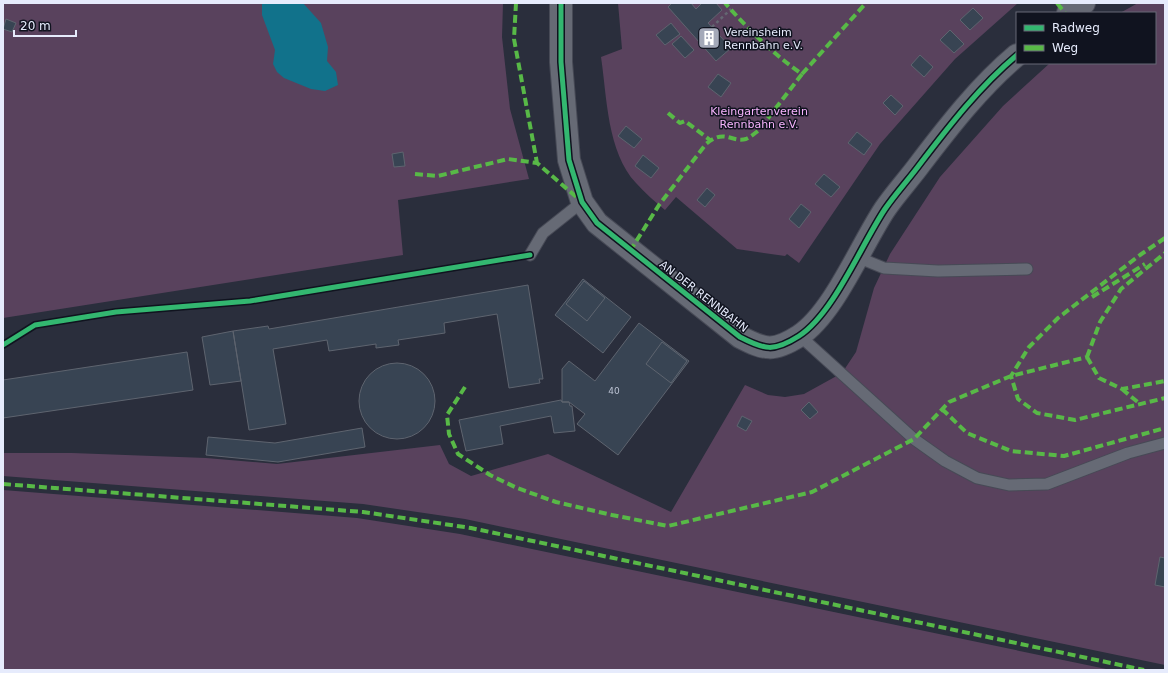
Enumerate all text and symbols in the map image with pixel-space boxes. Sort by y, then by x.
scale bar [14,12,76,38]
legend [1016,12,1156,64]
text: 20 m [20,19,51,33]
text: Radweg [1052,21,1100,35]
building icon: Vereinsheim Rennbahn e.V. [696,25,722,51]
place label: Vereinsheim Rennbahn e.V. [724,26,803,52]
text: Weg [1052,41,1078,55]
park label: Kleingartenverein Rennbahn e.V. [710,105,808,131]
street label: AN DER RENNBAHN [657,258,750,335]
house number: 40 [608,386,620,396]

